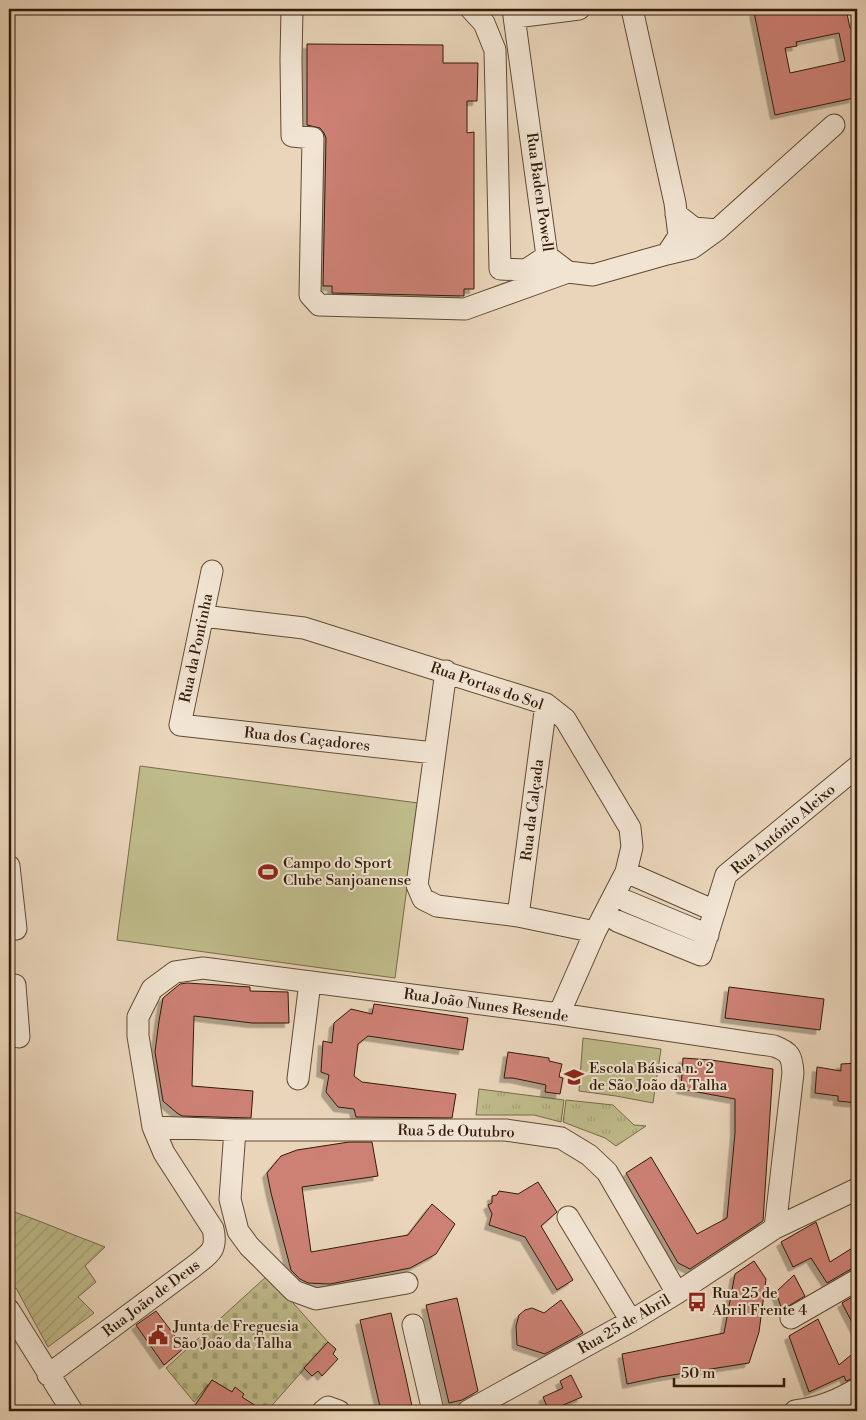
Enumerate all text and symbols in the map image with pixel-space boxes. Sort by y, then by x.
street label: Rua Baden Powell [522,131,557,253]
street label: Rua da Pontinha [176,591,217,704]
street label: Rua Portas do Sol [428,658,546,715]
street label: Rua dos Caçadores [243,723,371,756]
street label: Rua da Calçada [517,758,548,862]
street label: Rua António Aleixo [727,780,839,879]
place label: Campo do Sport Clube Sanjoanense [283,854,411,890]
sports icon: Campo do Sport Clube Sanjoanense [257,861,279,883]
street label: Rua João Nunes Resende [402,985,570,1026]
place label: Escola Básica n.º 2 de São João da Talha [589,1059,728,1095]
school or university icon: Escola Básica n.º 2 de São João da Talha [563,1066,585,1088]
street label: Rua 5 de Outubro [397,1121,515,1142]
street label: Rua João de Deus [99,1256,204,1341]
place label: Rua 25 de Abril Frente 4 [711,1284,807,1320]
street label: Rua 25 de Abril [575,1290,674,1359]
bus stop icon: Rua 25 de Abril Frente 4 [686,1291,708,1313]
place label: Junta de Freguesia São João da Talha [172,1317,299,1353]
public building icon: Junta de Freguesia São João da Talha [147,1324,169,1346]
scale bar [674,1355,784,1387]
text: 50 m [681,1364,715,1383]

